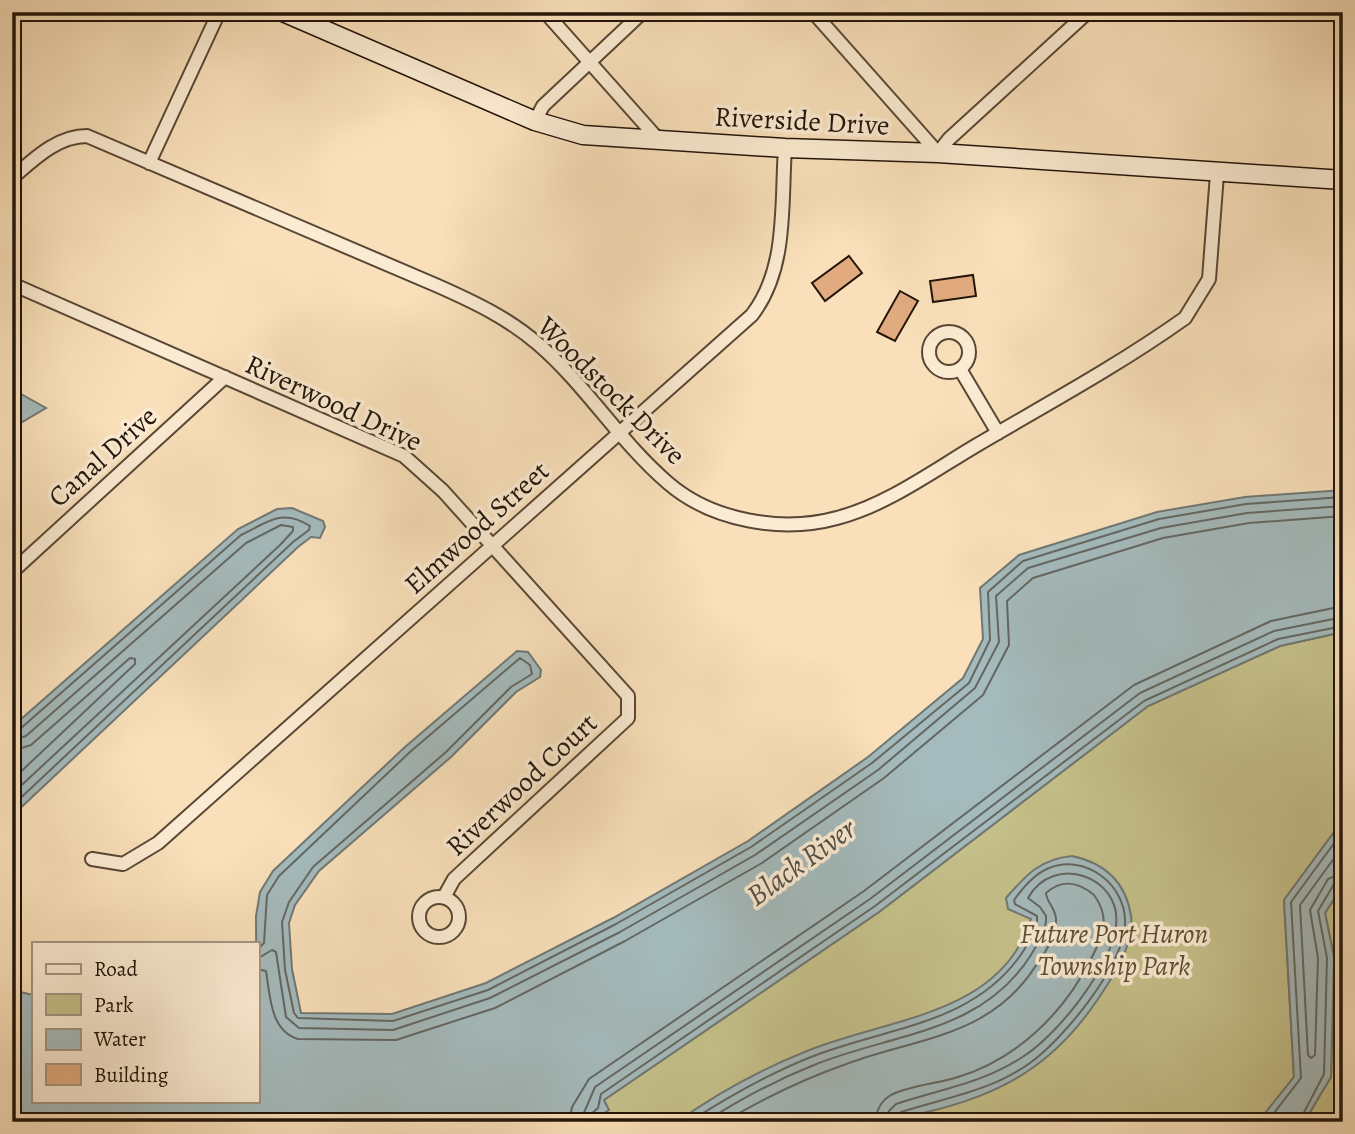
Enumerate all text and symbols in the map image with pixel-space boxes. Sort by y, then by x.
street label: Riverside Drive [713,97,890,145]
street label: Woodstock Drive [528,307,694,473]
street label: Riverwood Drive [239,345,428,460]
street label: Canal Drive [40,398,165,516]
street label: Elmwood Street [396,452,557,603]
street label: Riverwood Court [438,705,606,865]
water label: Black River [738,808,865,915]
park label: Future Port Huron Township Park [1020,915,1208,985]
legend [32,942,259,1102]
text: Road [94,955,138,983]
text: Park [94,991,134,1019]
text: Water [93,1025,146,1053]
text: Building [94,1061,169,1089]

